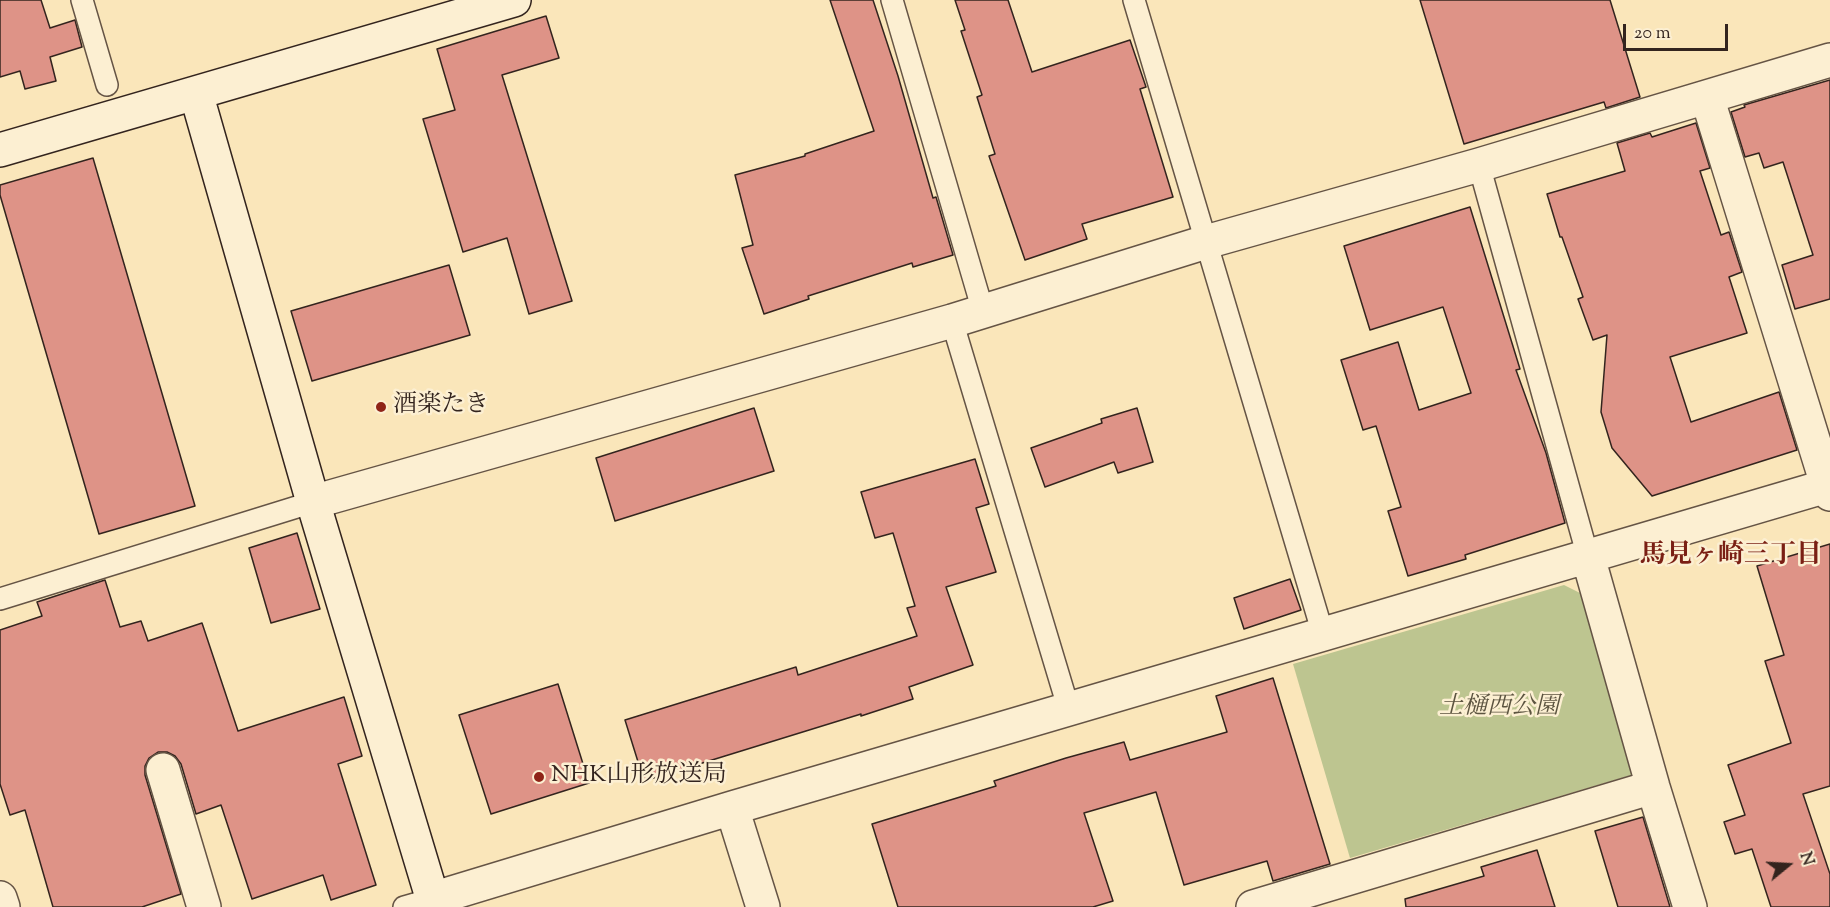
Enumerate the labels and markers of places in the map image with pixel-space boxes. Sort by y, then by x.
place label: 酒楽たき [393,393,489,421]
marker: 酒楽たき [374,400,388,414]
place label: NHK山形放送局 [551,763,727,791]
marker: NHK山形放送局 [532,770,546,784]

